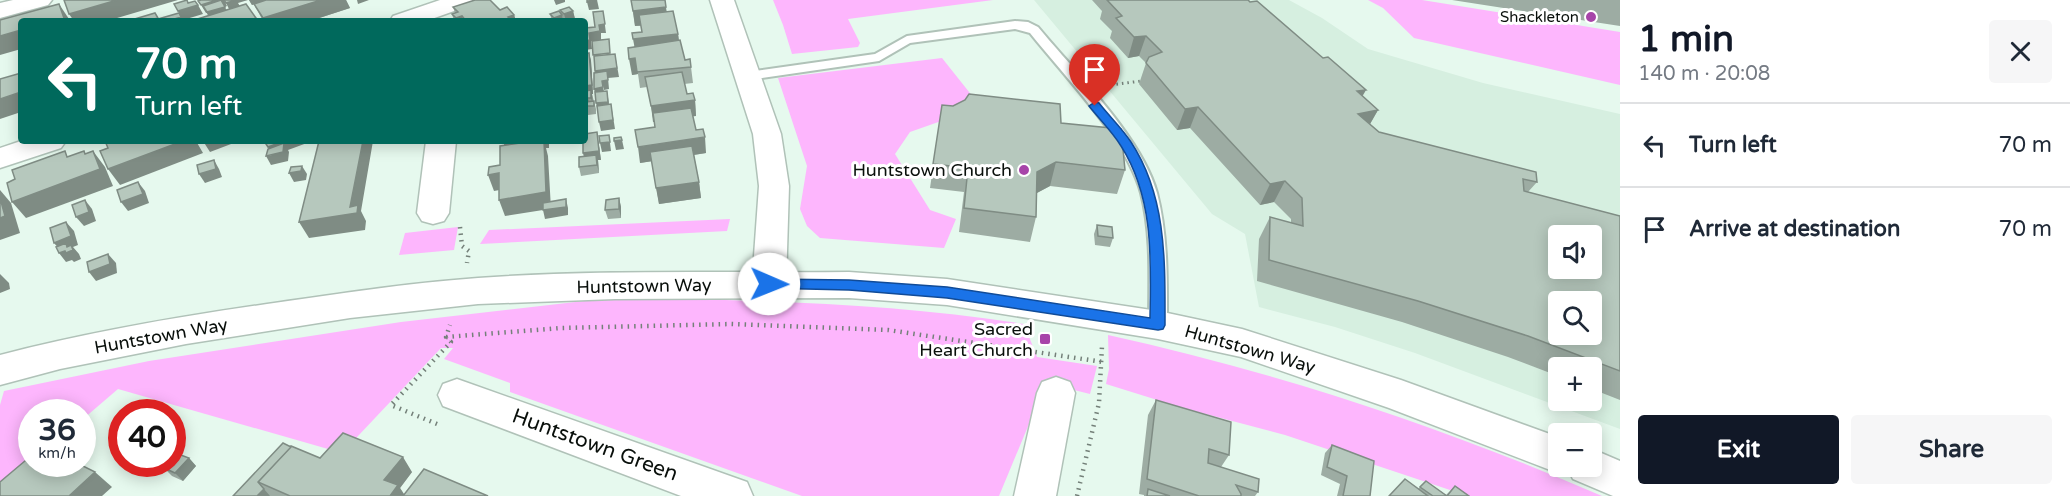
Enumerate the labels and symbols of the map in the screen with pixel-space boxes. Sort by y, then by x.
place label: Shackleton [1500,8,1579,26]
marker: Shackleton [1584,10,1598,24]
pin [1069,44,1120,106]
place label: Huntstown Church [852,159,1012,181]
marker: Huntstown Church [1017,163,1031,177]
position arrow [737,252,801,316]
street label: Huntstown Way [576,274,712,298]
street label: Huntstown Way [93,313,230,359]
place label: Sacred Heart Church [919,318,1033,361]
street label: Huntstown Way [1182,320,1318,378]
marker: Sacred Heart Church [1038,332,1052,346]
speed limit sign: 40 [108,399,186,477]
street label: Huntstown Green [509,403,681,487]

